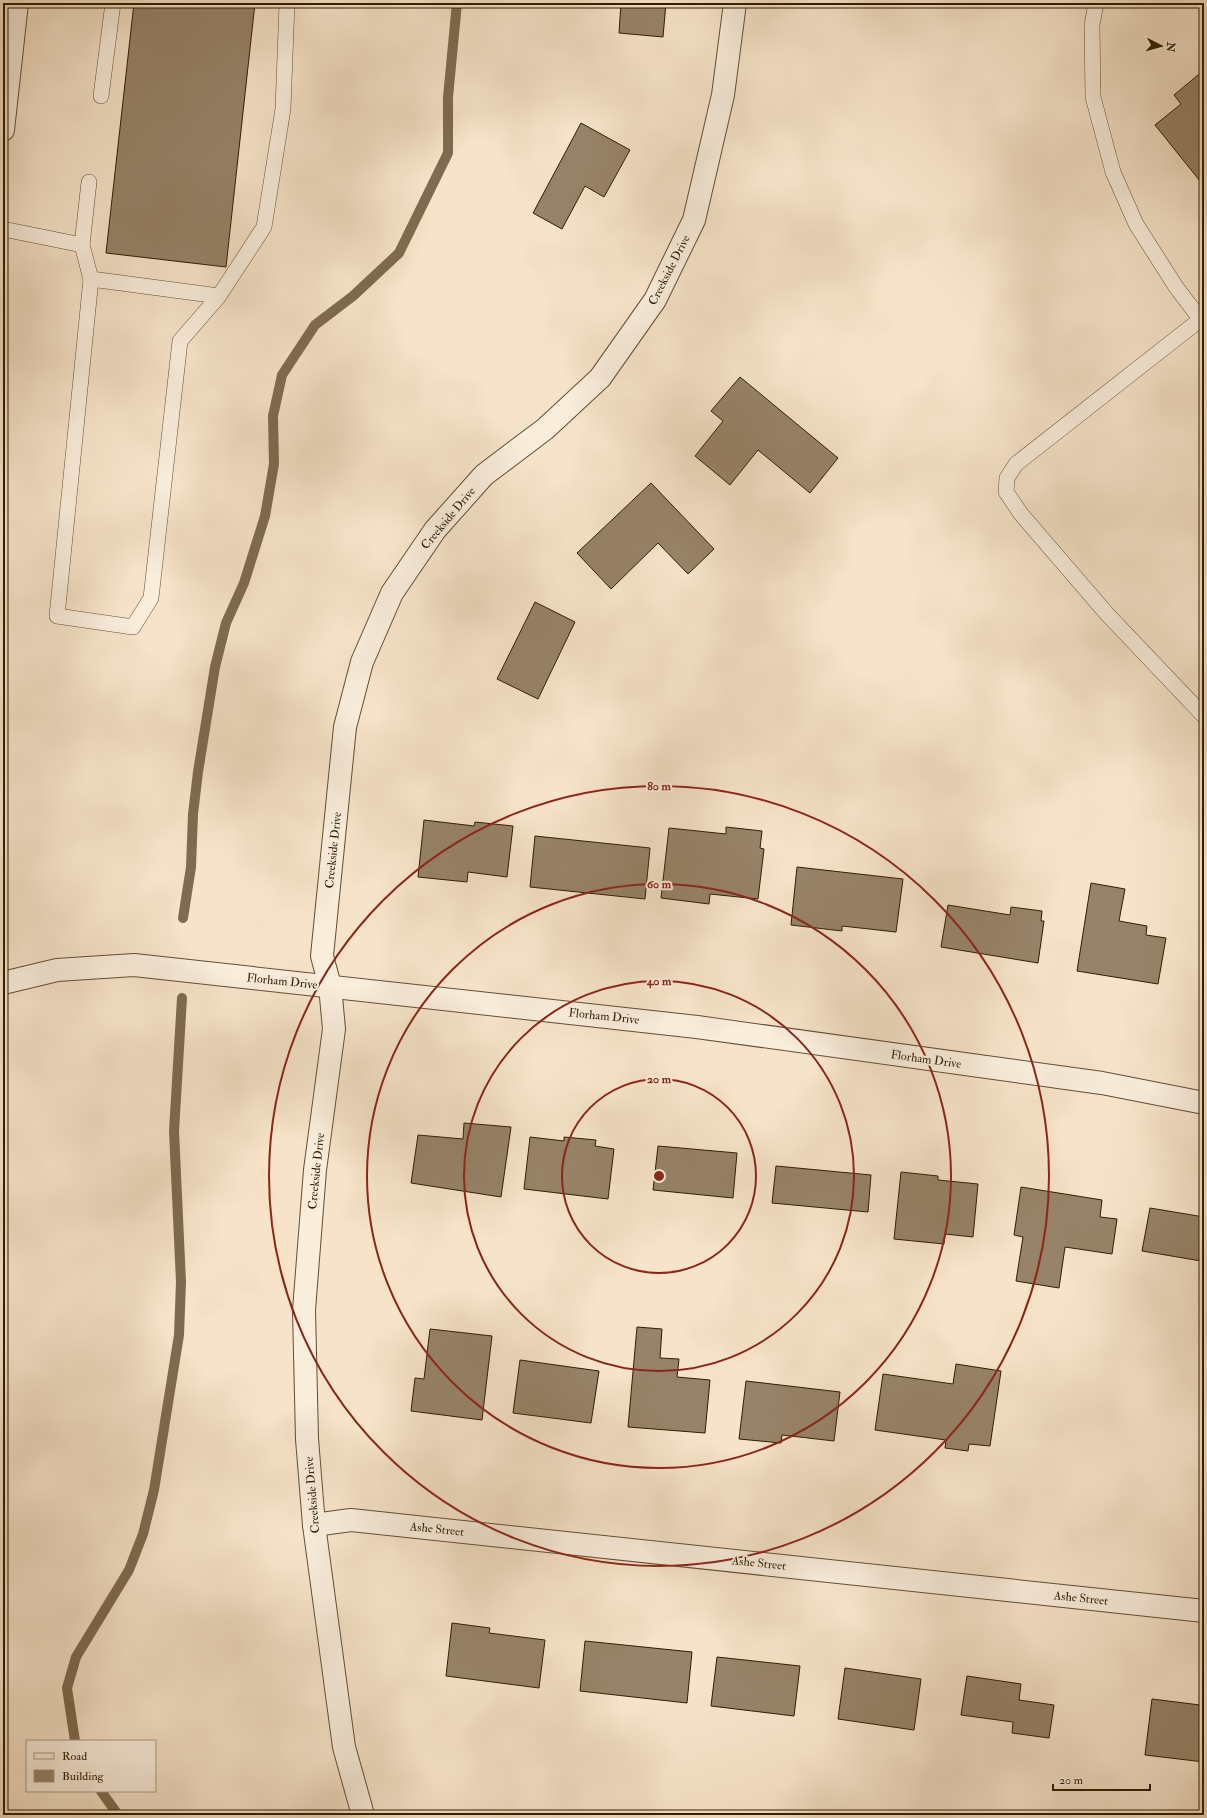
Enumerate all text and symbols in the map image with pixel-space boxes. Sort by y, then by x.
north arrow [1141,26,1181,66]
text: N [1163,40,1178,54]
street label: Creekside Drive [645,233,694,308]
street label: Creekside Drive [418,484,479,553]
text: 80 m [647,779,671,794]
street label: Creekside Drive [322,811,345,889]
text: 60 m [647,877,672,892]
street label: Florham Drive [246,970,318,993]
text: 40 m [646,974,672,989]
street label: Florham Drive [568,1005,640,1028]
street label: Florham Drive [890,1047,962,1072]
text: 20 m [647,1072,672,1087]
street label: Creekside Drive [305,1132,328,1210]
centre of rings [652,1169,666,1183]
street label: Creekside Drive [302,1456,323,1534]
street label: Ashe Street [408,1519,465,1540]
street label: Ashe Street [730,1553,787,1574]
street label: Ashe Street [1052,1588,1109,1609]
legend [26,1740,156,1792]
text: Road [62,1749,87,1764]
scale bar [1053,1766,1150,1792]
text: Building [62,1769,105,1784]
text: 20 m [1059,1773,1084,1788]

